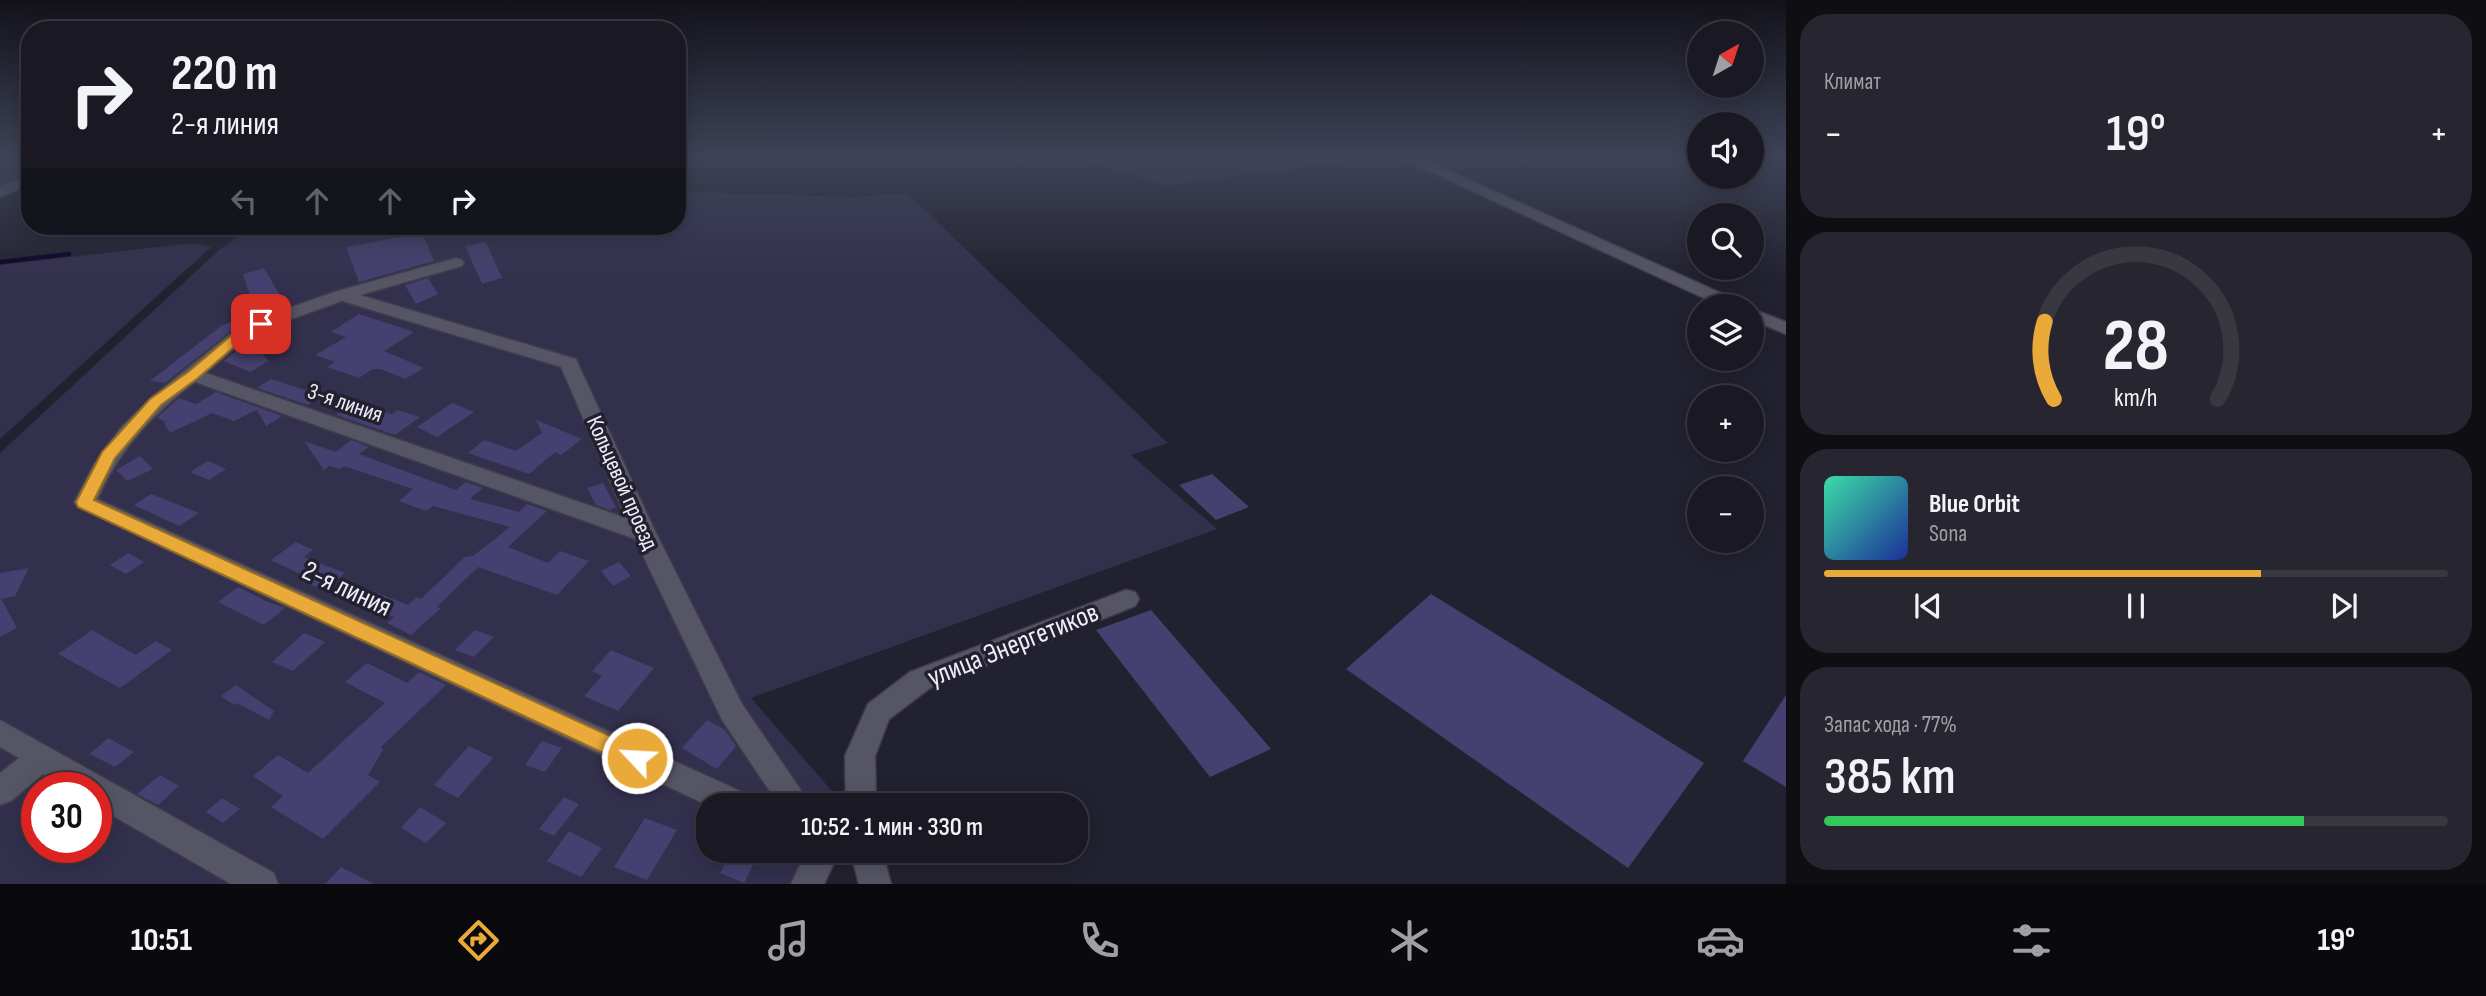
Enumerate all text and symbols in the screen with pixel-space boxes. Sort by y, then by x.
north arrow [1687,21,1764,98]
map controls [1687,21,1764,553]
text: 220 m [171,45,277,104]
icon: right [56,49,147,140]
text: Климат [1824,68,1881,96]
text: 19° [2106,103,2166,166]
text: 2-я линия [171,105,279,144]
button: sound [1687,112,1764,189]
text: − [1824,112,1843,157]
text: + [2429,112,2448,157]
icon: left [225,182,263,220]
icon: ahead [298,182,336,220]
icon: ahead [371,182,409,220]
icon: right [444,182,482,220]
button: search [1687,203,1764,280]
pin [231,294,291,354]
button: layers [1687,294,1764,371]
text: 28 [2103,304,2169,392]
icon: arrive [242,305,280,343]
street label: 3-я линия [304,377,386,429]
text: km/h [2114,383,2158,414]
button: + [1687,385,1764,462]
street label: Кольцевой проезд [580,412,664,555]
button: − [1687,476,1764,553]
text: Blue Orbit [1929,489,2020,520]
text: Sona [1929,520,1967,548]
street label: 2-я линия [297,554,397,624]
icon: previous [1909,587,1947,625]
icon: pause [2117,587,2155,625]
icon: next [2325,587,2363,625]
street label: улица Энергетиков [923,596,1103,694]
text: Запас хода · 77% [1824,711,1957,739]
position arrow [600,721,674,795]
text: 385 km [1824,746,1956,809]
speed limit sign: 30 [21,772,112,863]
text: 10:52 · 1 мин · 330 m [801,812,983,843]
icon: directions [454,916,503,965]
icon: music [764,916,813,965]
icon: phone [1075,916,1124,965]
icon: climate [1385,916,1434,965]
icon: car [1696,916,1745,965]
icon: filters [2007,916,2056,965]
text: 10:51 [131,921,192,960]
text: 19° [2317,921,2355,960]

